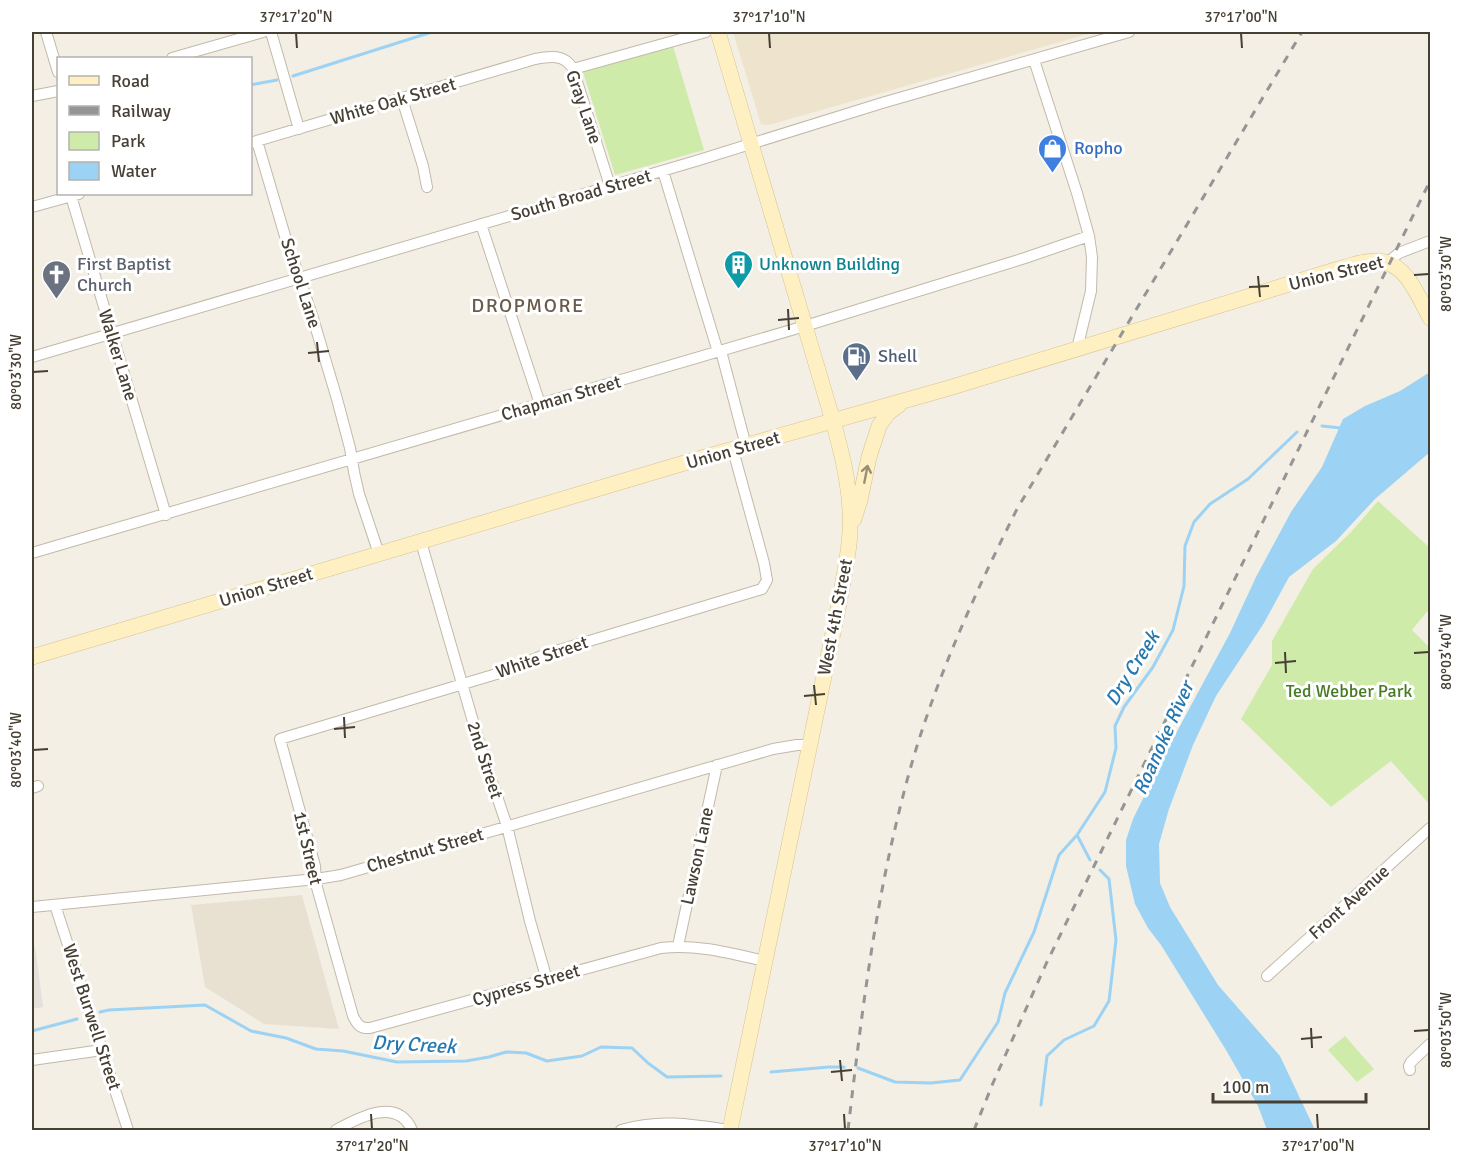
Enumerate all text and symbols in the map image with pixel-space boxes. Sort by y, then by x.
text: 37°17'20"N [259,8,333,26]
text: 37°17'10"N [732,8,806,26]
text: 37°17'00"N [1204,8,1278,26]
legend [57,57,252,195]
street label: Gray Lane [561,67,607,147]
text: Road [111,70,150,92]
street label: White Oak Street [328,73,458,129]
text: Railway [111,100,172,122]
text: Park [111,130,146,152]
shop icon: Ropho [1037,132,1069,174]
place label: Ropho [1074,137,1123,159]
text: Water [111,160,157,182]
street label: South Broad Street [508,164,654,226]
street label: School Lane [276,235,326,331]
text: 80°03'30"W [1437,236,1455,312]
building icon: Unknown Building [722,248,754,290]
street label: Union Street [1286,251,1386,295]
place label: First Baptist Church [77,253,171,296]
place label: Unknown Building [759,253,900,275]
church icon: First Baptist Church [40,258,72,300]
district label: DROPMORE [471,293,585,318]
street label: Walker Lane [94,307,142,403]
text: 80°03'30"W [7,334,25,410]
fuel station icon: Shell [841,340,873,382]
place label: Shell [878,345,917,367]
street label: Chapman Street [499,370,623,426]
street label: Union Street [683,426,783,474]
one-way arrow [861,465,872,484]
street label: West 4th Street [813,557,857,677]
street label: Union Street [217,562,315,612]
text: 80°03'40"W [1437,614,1455,690]
water label: Dry Creek [1100,624,1166,710]
street label: White Street [493,631,591,683]
water label: Roanoke River [1127,675,1201,799]
park label: Ted Webber Park [1286,680,1412,702]
text: 80°03'40"W [7,712,25,788]
street label: 2nd Street [462,719,508,801]
street label: Lawson Lane [676,805,718,907]
street label: 1st Street [289,809,327,887]
street label: Chestnut Street [364,823,486,877]
street label: Front Avenue [1304,860,1394,944]
street label: West Burwell Street [58,941,126,1093]
street label: Cypress Street [470,959,582,1011]
text: 80°03'50"W [1437,992,1455,1068]
water label: Dry Creek [372,1030,458,1059]
scale bar [1213,1066,1366,1104]
text: 100 m [1222,1076,1269,1098]
text: 37°17'20"N [335,1137,409,1155]
text: 37°17'10"N [808,1137,882,1155]
text: 37°17'00"N [1281,1137,1355,1155]

